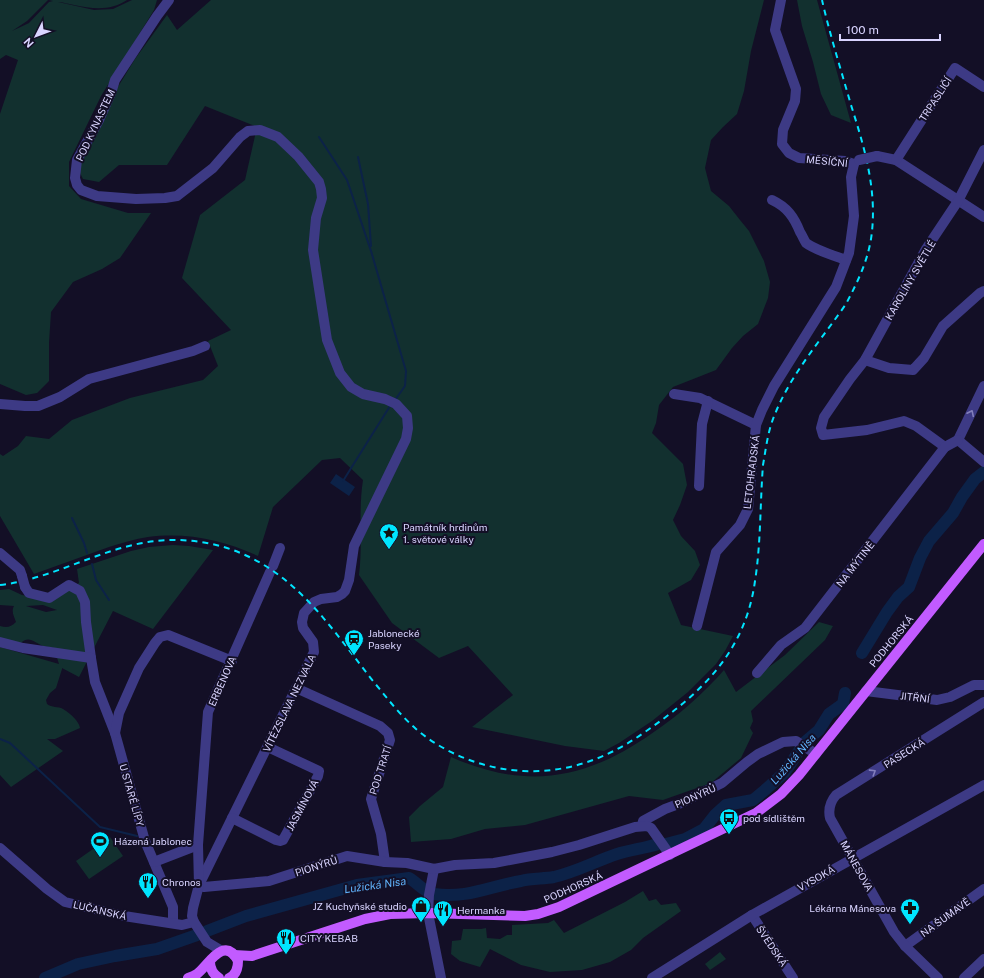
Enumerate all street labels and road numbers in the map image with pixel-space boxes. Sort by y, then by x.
street label: TRPASLIČÍ [916,74,954,123]
street label: POD KYNASTEM [73,87,117,163]
street label: MĚSÍČNÍ [806,153,850,169]
street label: KAROLÍNY SVĚTLÉ [882,238,938,322]
street label: LETOHRADSKÁ [741,434,761,510]
street label: NA MÝTINĚ [833,539,877,589]
street label: PODHORSKÁ [867,613,915,669]
street label: VÍTĚZSLAVA NEZVALA [260,652,318,754]
street label: ERBENOVA [206,654,238,708]
street label: JITŘNÍ [899,689,932,705]
street label: PASECKÁ [881,736,927,770]
street label: POD TRATÍ [366,743,394,796]
street label: U STARÉ LÍPY [117,762,147,828]
street label: JASMÍNOVÁ [283,777,321,833]
street label: PIONÝRŮ [673,782,717,810]
street label: MÁNESOVA [838,839,876,893]
street label: PIONÝRŮ [293,854,339,878]
street label: VYSOKÁ [795,863,837,893]
street label: PODHORSKÁ [542,869,604,905]
street label: NA ŠUMAVĚ [918,895,972,939]
street label: LUČANSKÁ [72,898,128,922]
street label: ŠVÉDSKÁ [754,923,790,969]

